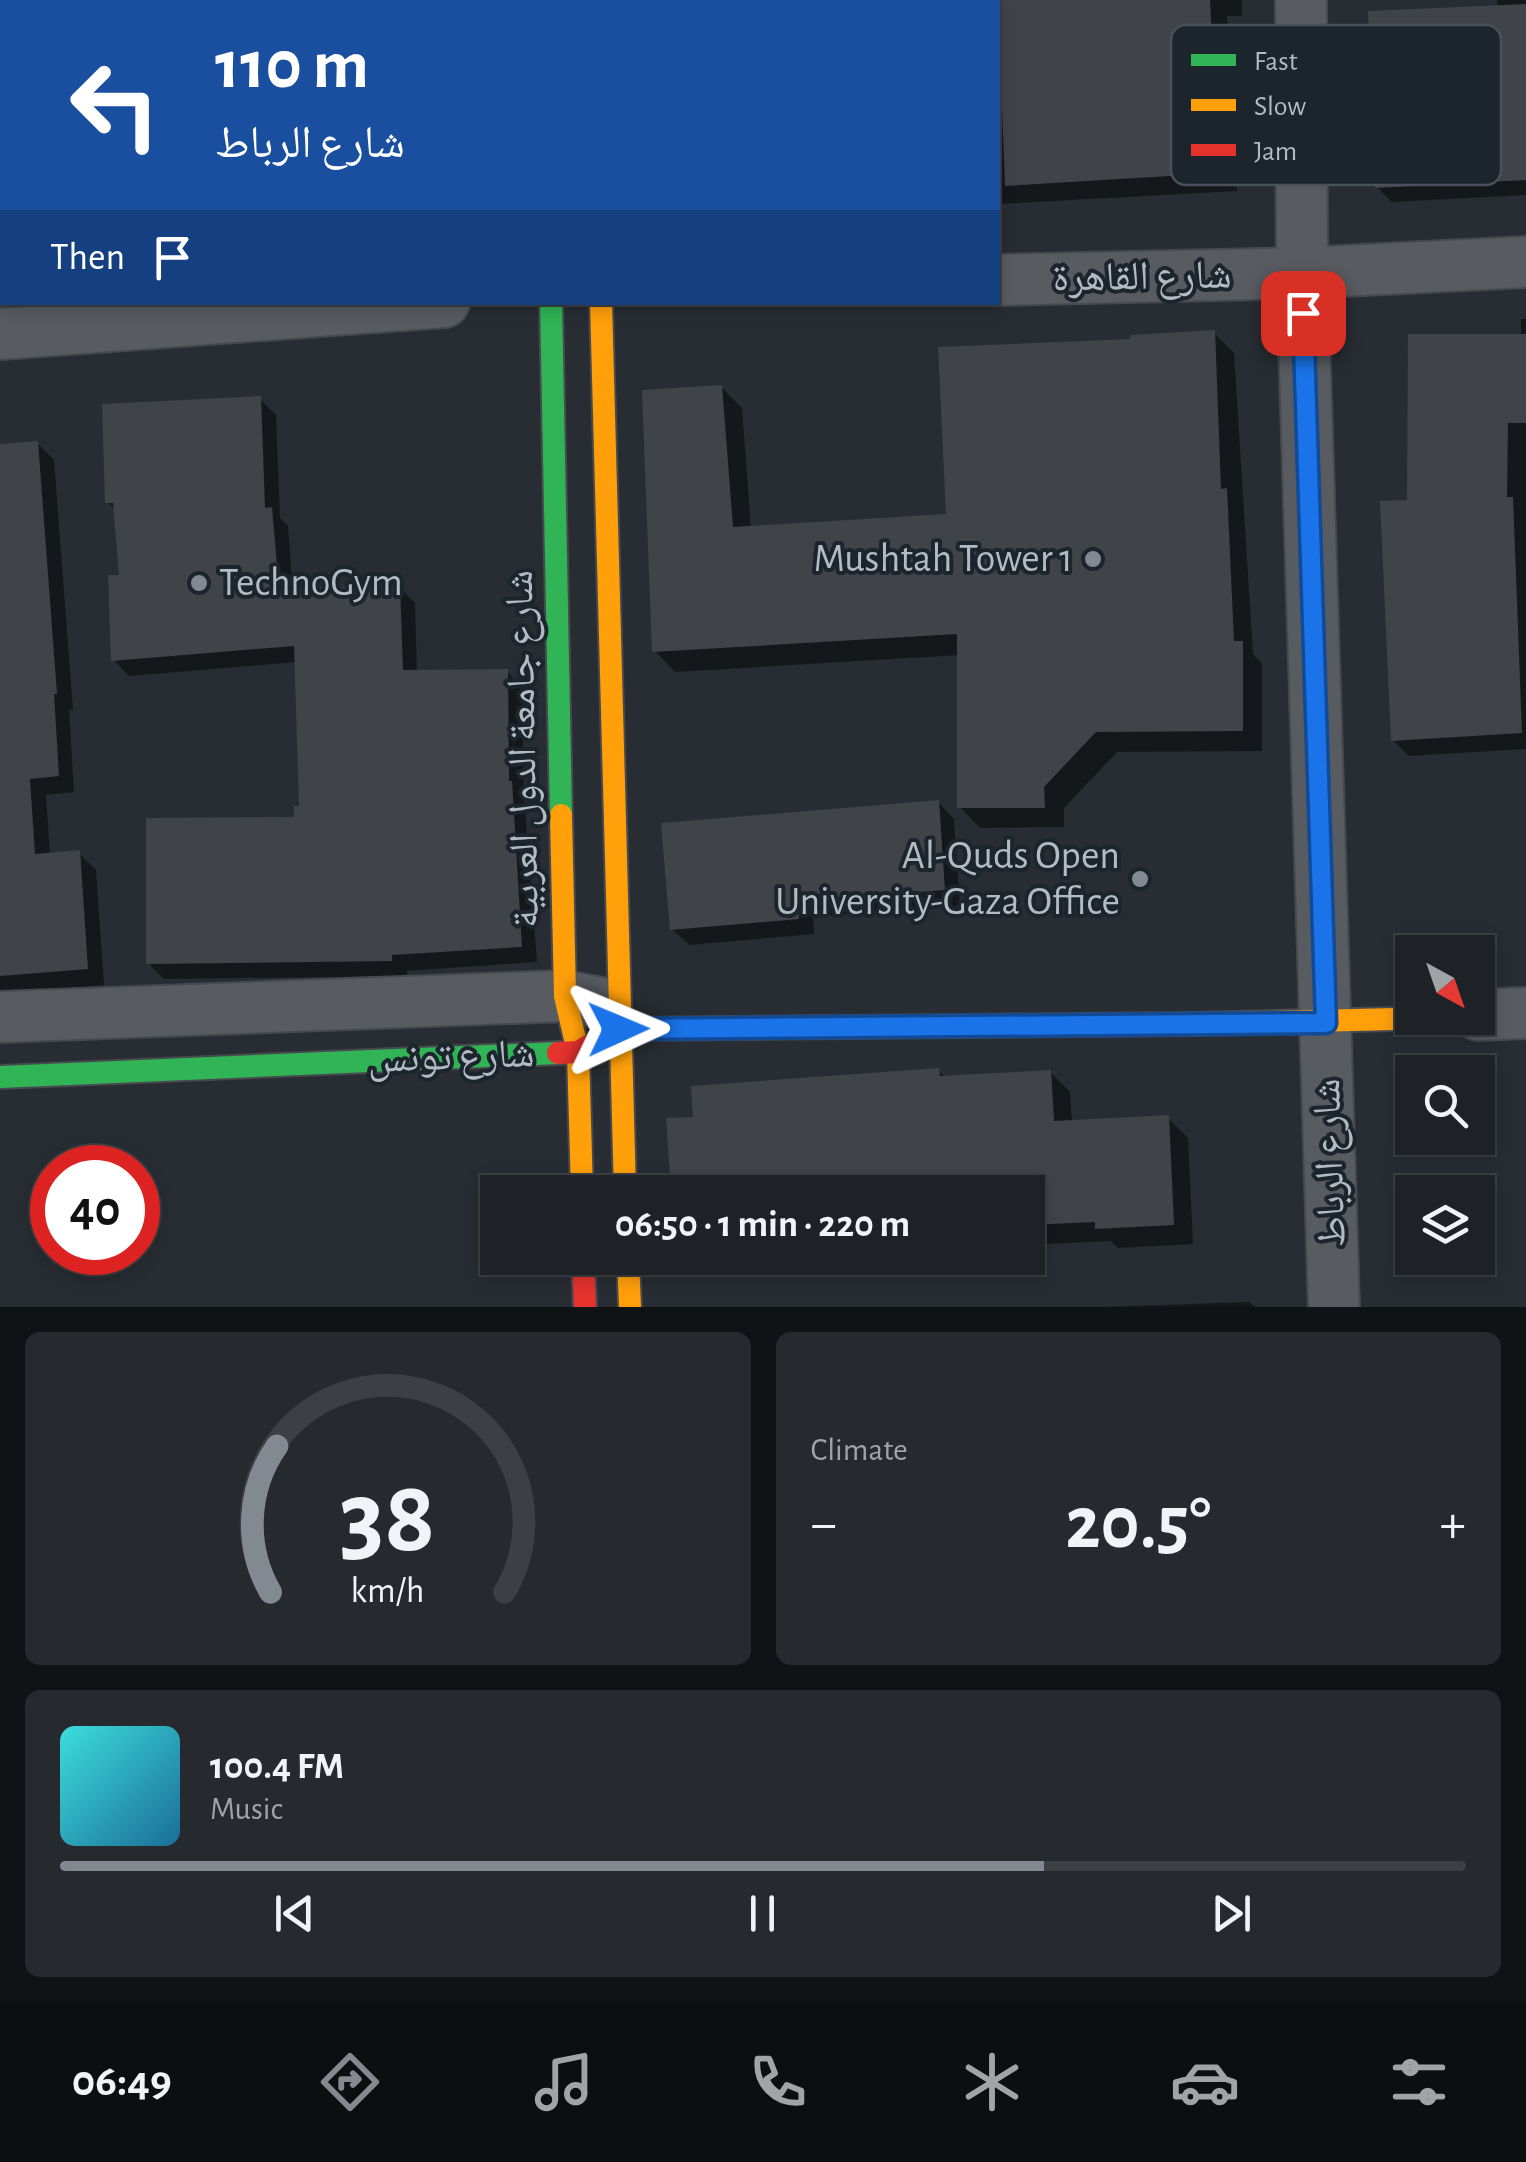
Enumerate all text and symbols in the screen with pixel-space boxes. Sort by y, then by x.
legend [1171,25,1501,185]
text: 110 m [215,31,369,101]
icon: left [50,40,180,170]
text: Fast [1254,48,1298,76]
text: Slow [1254,93,1306,121]
text: شارع الرباط [215,121,405,166]
text: Jam [1254,138,1297,166]
icon: arrive [145,230,200,285]
text: Then [50,239,125,277]
street label: شارع القاهرة [1052,255,1232,302]
pin [1261,271,1346,356]
icon: arrive [1276,286,1331,341]
place label: Mushtah Tower 1 [813,539,1073,579]
marker: Mushtah Tower 1 [1082,548,1104,570]
place label: TechnoGym [219,563,403,603]
street label: شارع جامعة الدول العربية [500,570,549,928]
marker: TechnoGym [188,572,210,594]
place label: Al-Quds Open University-Gaza Office [775,836,1120,922]
marker: Al-Quds Open University-Gaza Office [1129,868,1151,890]
north arrow [1395,935,1495,1035]
map controls [1395,935,1495,1275]
position arrow [566,977,670,1081]
street label: شارع تونس [367,1034,535,1083]
button: search [1395,1055,1495,1155]
street label: شارع الرباط [1307,1078,1356,1248]
speed limit sign: 40 [30,1145,160,1275]
button: layers [1395,1175,1495,1275]
text: 06:50 · 1 min · 220 m [615,1206,910,1244]
text: Climate [811,1434,908,1466]
text: 38 [340,1467,436,1571]
text: 20.5° [1065,1487,1211,1562]
text: − [811,1497,837,1552]
text: + [1440,1497,1466,1552]
text: km/h [351,1573,425,1609]
text: 100.4 FM [210,1748,344,1786]
text: Music [210,1793,283,1825]
icon: previous [267,1886,322,1941]
icon: pause [735,1886,790,1941]
icon: next [1204,1886,1259,1941]
icon: directions [315,2047,385,2117]
icon: music [529,2047,599,2117]
icon: phone [743,2047,813,2117]
icon: climate [957,2047,1027,2117]
icon: car [1170,2047,1240,2117]
icon: filters [1384,2047,1454,2117]
text: 06:49 [72,2059,172,2104]

